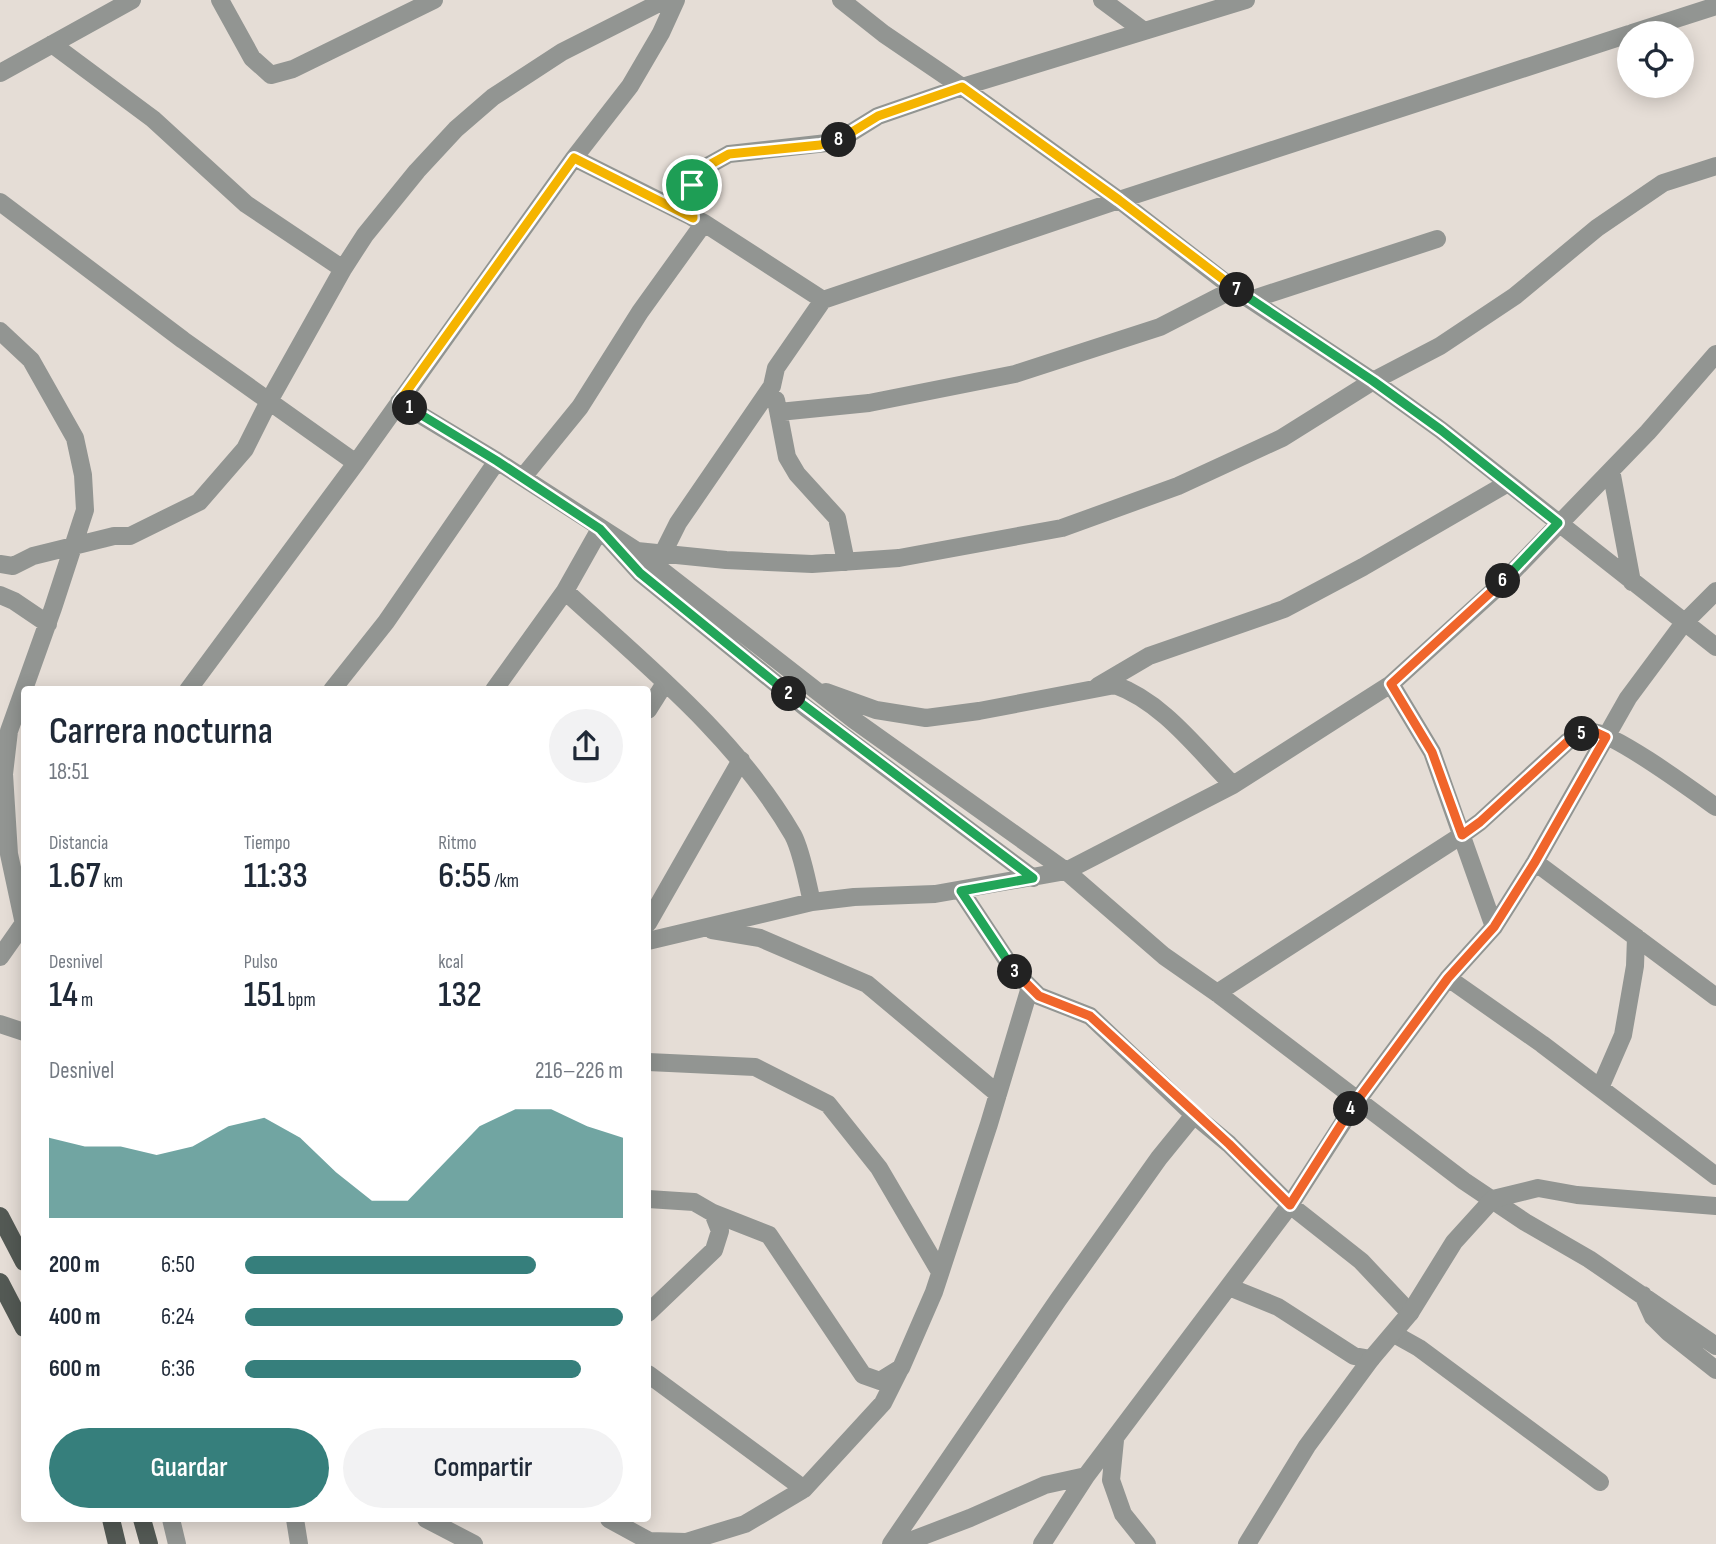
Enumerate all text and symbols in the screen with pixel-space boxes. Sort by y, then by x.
map controls [1617,21,1694,98]
button: locate [1617,21,1694,98]
pin: 8 [822,122,856,158]
text: 8 [834,128,843,151]
pin [662,155,722,215]
icon: arrive [673,166,711,204]
pin: 7 [1220,272,1254,308]
text: 7 [1232,278,1241,301]
pin: 1 [392,390,428,426]
text: 1 [406,396,413,419]
pin: 6 [1486,564,1520,598]
text: 6 [1498,569,1507,592]
pin: 2 [772,676,806,712]
text: 2 [784,682,793,705]
text: Carrera nocturna [49,709,273,754]
button: share [549,709,623,783]
pin: 5 [1564,716,1600,752]
text: 5 [1577,722,1586,745]
text: 18:51 [49,758,89,786]
text: Distancia [49,832,108,855]
text: Tiempo [244,832,291,855]
text: Ritmo [438,832,477,855]
text: 1.67 [49,855,100,898]
text: 11:33 [244,855,308,898]
text: 6:55 [438,855,491,898]
text: km [100,870,123,893]
text: /km [491,870,519,893]
text: Desnivel [49,951,103,974]
text: Pulso [244,951,278,974]
text: kcal [438,951,463,974]
pin: 3 [998,954,1032,990]
text: 3 [1010,960,1019,983]
text: 14 [49,974,78,1017]
text: 151 [244,974,285,1017]
text: 132 [438,974,482,1017]
text: m [78,989,93,1012]
text: bpm [285,989,316,1012]
text: Desnivel [49,1057,114,1085]
text: 216–226 m [535,1057,623,1085]
pin: 4 [1334,1092,1368,1126]
text: 4 [1346,1097,1355,1120]
text: 200 m [49,1251,100,1279]
text: 6:50 [161,1251,195,1279]
text: 400 m [49,1303,100,1331]
text: 6:24 [161,1303,194,1331]
text: 600 m [49,1355,101,1383]
text: 6:36 [161,1355,195,1383]
button: Guardar [49,1428,329,1508]
button: Compartir [343,1428,623,1508]

